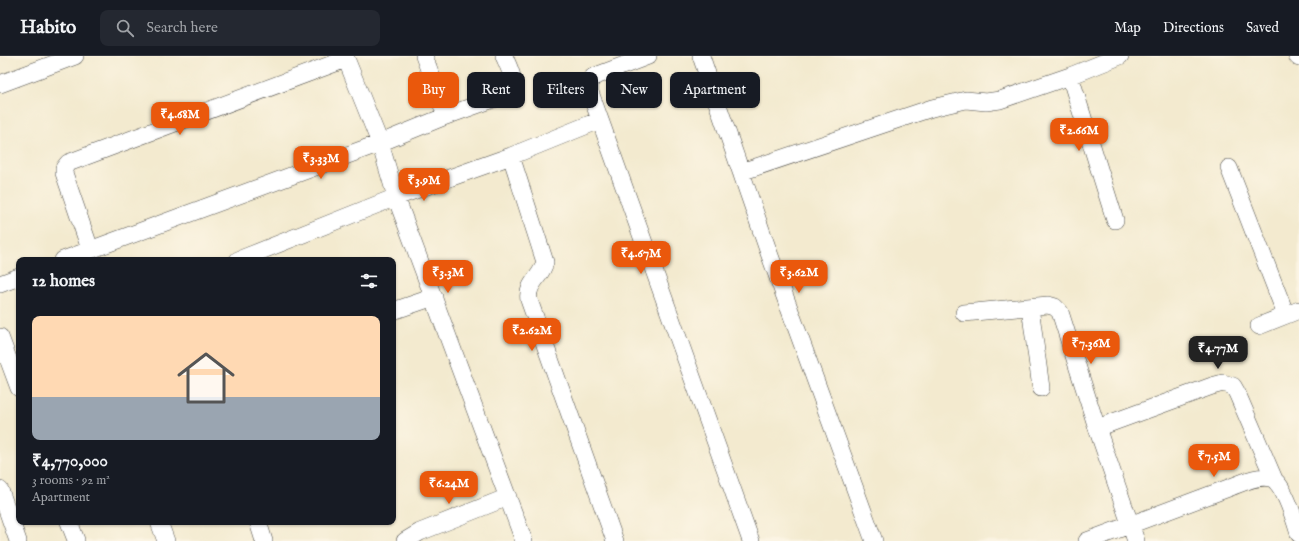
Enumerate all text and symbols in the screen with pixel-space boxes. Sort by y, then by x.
search box [100,10,380,46]
text: Habito [20,16,76,40]
icon: search [114,17,136,39]
text: Search here [146,18,218,37]
text: Map [1114,19,1141,37]
text: Directions [1163,19,1224,37]
text: Saved [1246,19,1279,37]
chip: Buy [408,72,459,108]
chip: Rent [467,72,525,108]
chip: Filters [533,72,598,108]
chip: New [606,72,662,108]
chip: Apartment [670,72,760,108]
pin: ₹4.68M [147,102,213,136]
text: ₹4.68M [160,106,200,123]
pin: ₹2.66M [1046,118,1112,152]
text: ₹2.66M [1059,122,1099,139]
pin: ₹3.33M [288,146,354,180]
text: ₹3.33M [302,150,340,167]
pin: ₹3.9M [396,168,452,202]
text: ₹3.9M [408,172,440,189]
pin: ₹4.67M [608,241,674,275]
text: ₹4.67M [621,245,661,262]
pin: ₹3.3M [420,260,476,294]
pin: ₹3.62M [766,260,832,294]
text: ₹3.3M [432,264,464,281]
text: ₹3.62M [780,264,818,281]
icon: filters [358,270,380,292]
text: 12 homes [32,271,95,292]
pin: ₹2.62M [499,318,565,352]
text: ₹2.62M [512,322,552,339]
pin: ₹7.36M [1058,331,1124,365]
text: ₹7.36M [1072,335,1110,352]
pin: ₹4.77M [1185,336,1251,370]
text: ₹4.77M [1198,340,1238,357]
icon: home [170,342,242,414]
pin: ₹7.5M [1186,444,1242,478]
text: ₹7.5M [1197,448,1231,465]
text: ₹4,770,000 [32,451,108,472]
pin: ₹6.24M [416,471,482,505]
text: 3 rooms · 92 m² [32,472,110,489]
text: ₹6.24M [429,475,469,492]
text: Apartment [32,489,90,506]

